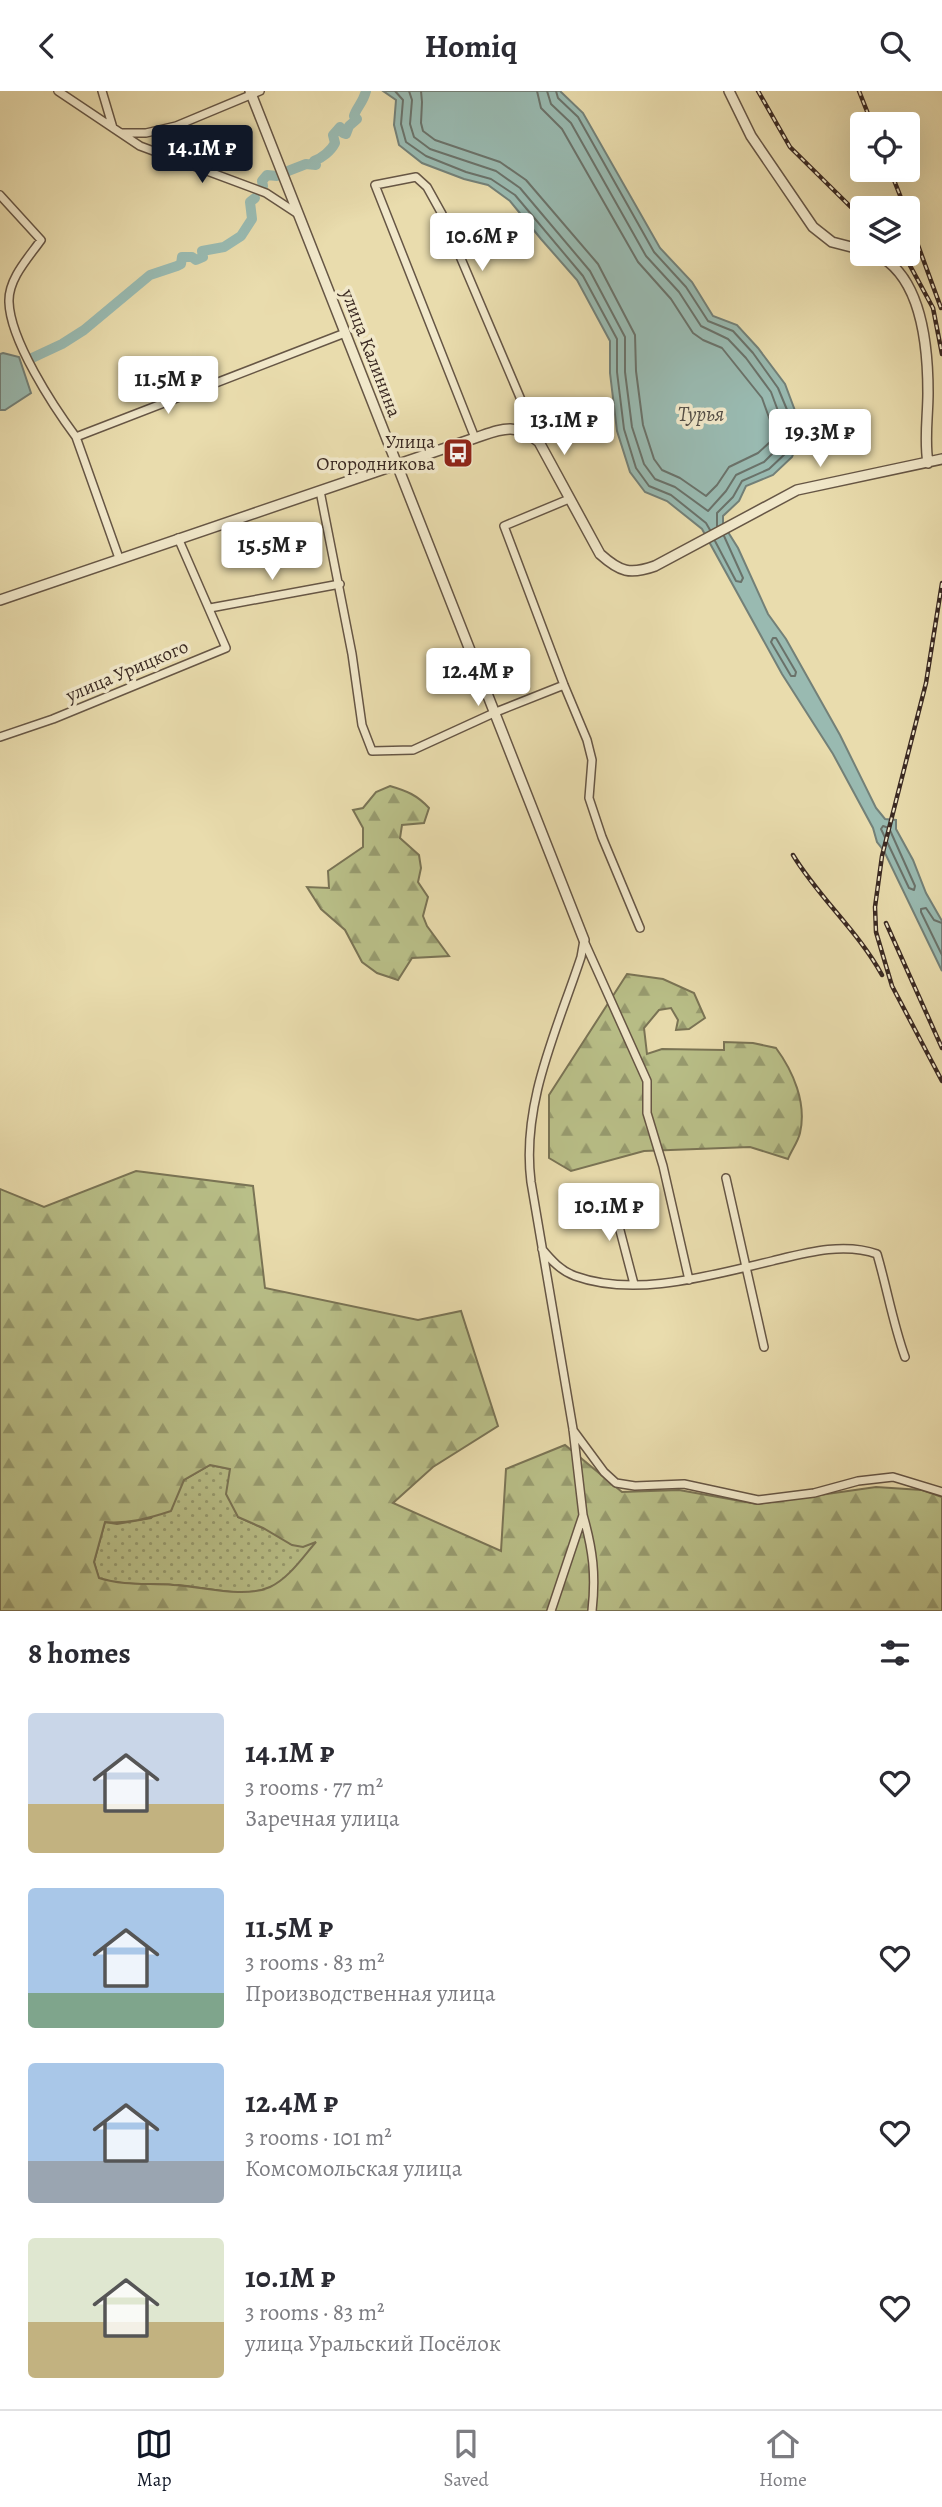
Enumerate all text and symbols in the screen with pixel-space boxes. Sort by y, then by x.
text: Homiq [425,24,517,68]
icon: back [28,27,66,65]
icon: search [876,27,914,65]
map controls [850,112,920,266]
button: locate [850,112,920,182]
pin: 14.1M ₽ [137,125,267,185]
text: 14.1M ₽ [168,132,236,163]
button: layers [850,196,920,266]
pin: 10.6M ₽ [417,213,547,273]
text: 10.6M ₽ [446,220,518,251]
street label: улица Калинина [334,284,408,421]
pin: 11.5M ₽ [103,357,233,416]
text: 11.5M ₽ [134,363,202,394]
pin: 13.1M ₽ [499,397,629,457]
water label: Турья [678,400,724,428]
text: 13.1M ₽ [530,404,598,435]
pin: 19.3M ₽ [755,409,885,469]
text: 19.3M ₽ [785,416,855,447]
place label: Улица Огородникова [316,429,435,477]
bus stop icon: Улица Огородникова [441,436,475,470]
pin: 15.5M ₽ [207,523,337,582]
text: 15.5M ₽ [237,529,307,560]
street label: улица Урицкого [61,633,192,709]
pin: 12.4M ₽ [413,649,543,708]
text: 12.4M ₽ [442,655,514,686]
pin: 10.1M ₽ [544,1183,674,1243]
text: 10.1M ₽ [574,1190,644,1221]
text: 8 homes [28,1633,131,1673]
icon: filters [876,1634,914,1672]
text: 14.1M ₽ [245,1732,335,1772]
icon: home [84,1741,168,1825]
icon: heart [876,1764,914,1802]
text: 3 rooms · 77 m² [245,1772,383,1803]
text: Заречная улица [245,1803,400,1834]
text: 11.5M ₽ [245,1907,333,1947]
icon: home [84,1916,168,2000]
icon: heart [876,1939,914,1977]
text: 3 rooms · 83 m² [245,1947,385,1978]
text: Производственная улица [245,1978,496,2009]
text: 12.4M ₽ [245,2082,338,2122]
icon: home [84,2091,168,2175]
icon: heart [876,2114,914,2152]
text: 3 rooms · 101 m² [245,2122,392,2153]
text: Комсомольская улица [245,2153,462,2184]
text: 10.1M ₽ [245,2257,336,2297]
icon: home [84,2266,168,2350]
icon: heart [876,2289,914,2327]
text: 3 rooms · 83 m² [245,2297,385,2328]
text: улица Уральский Посёлок [245,2328,501,2359]
tab: Map [135,2425,173,2493]
tab: Saved [444,2425,489,2493]
tab: Home [759,2425,807,2493]

